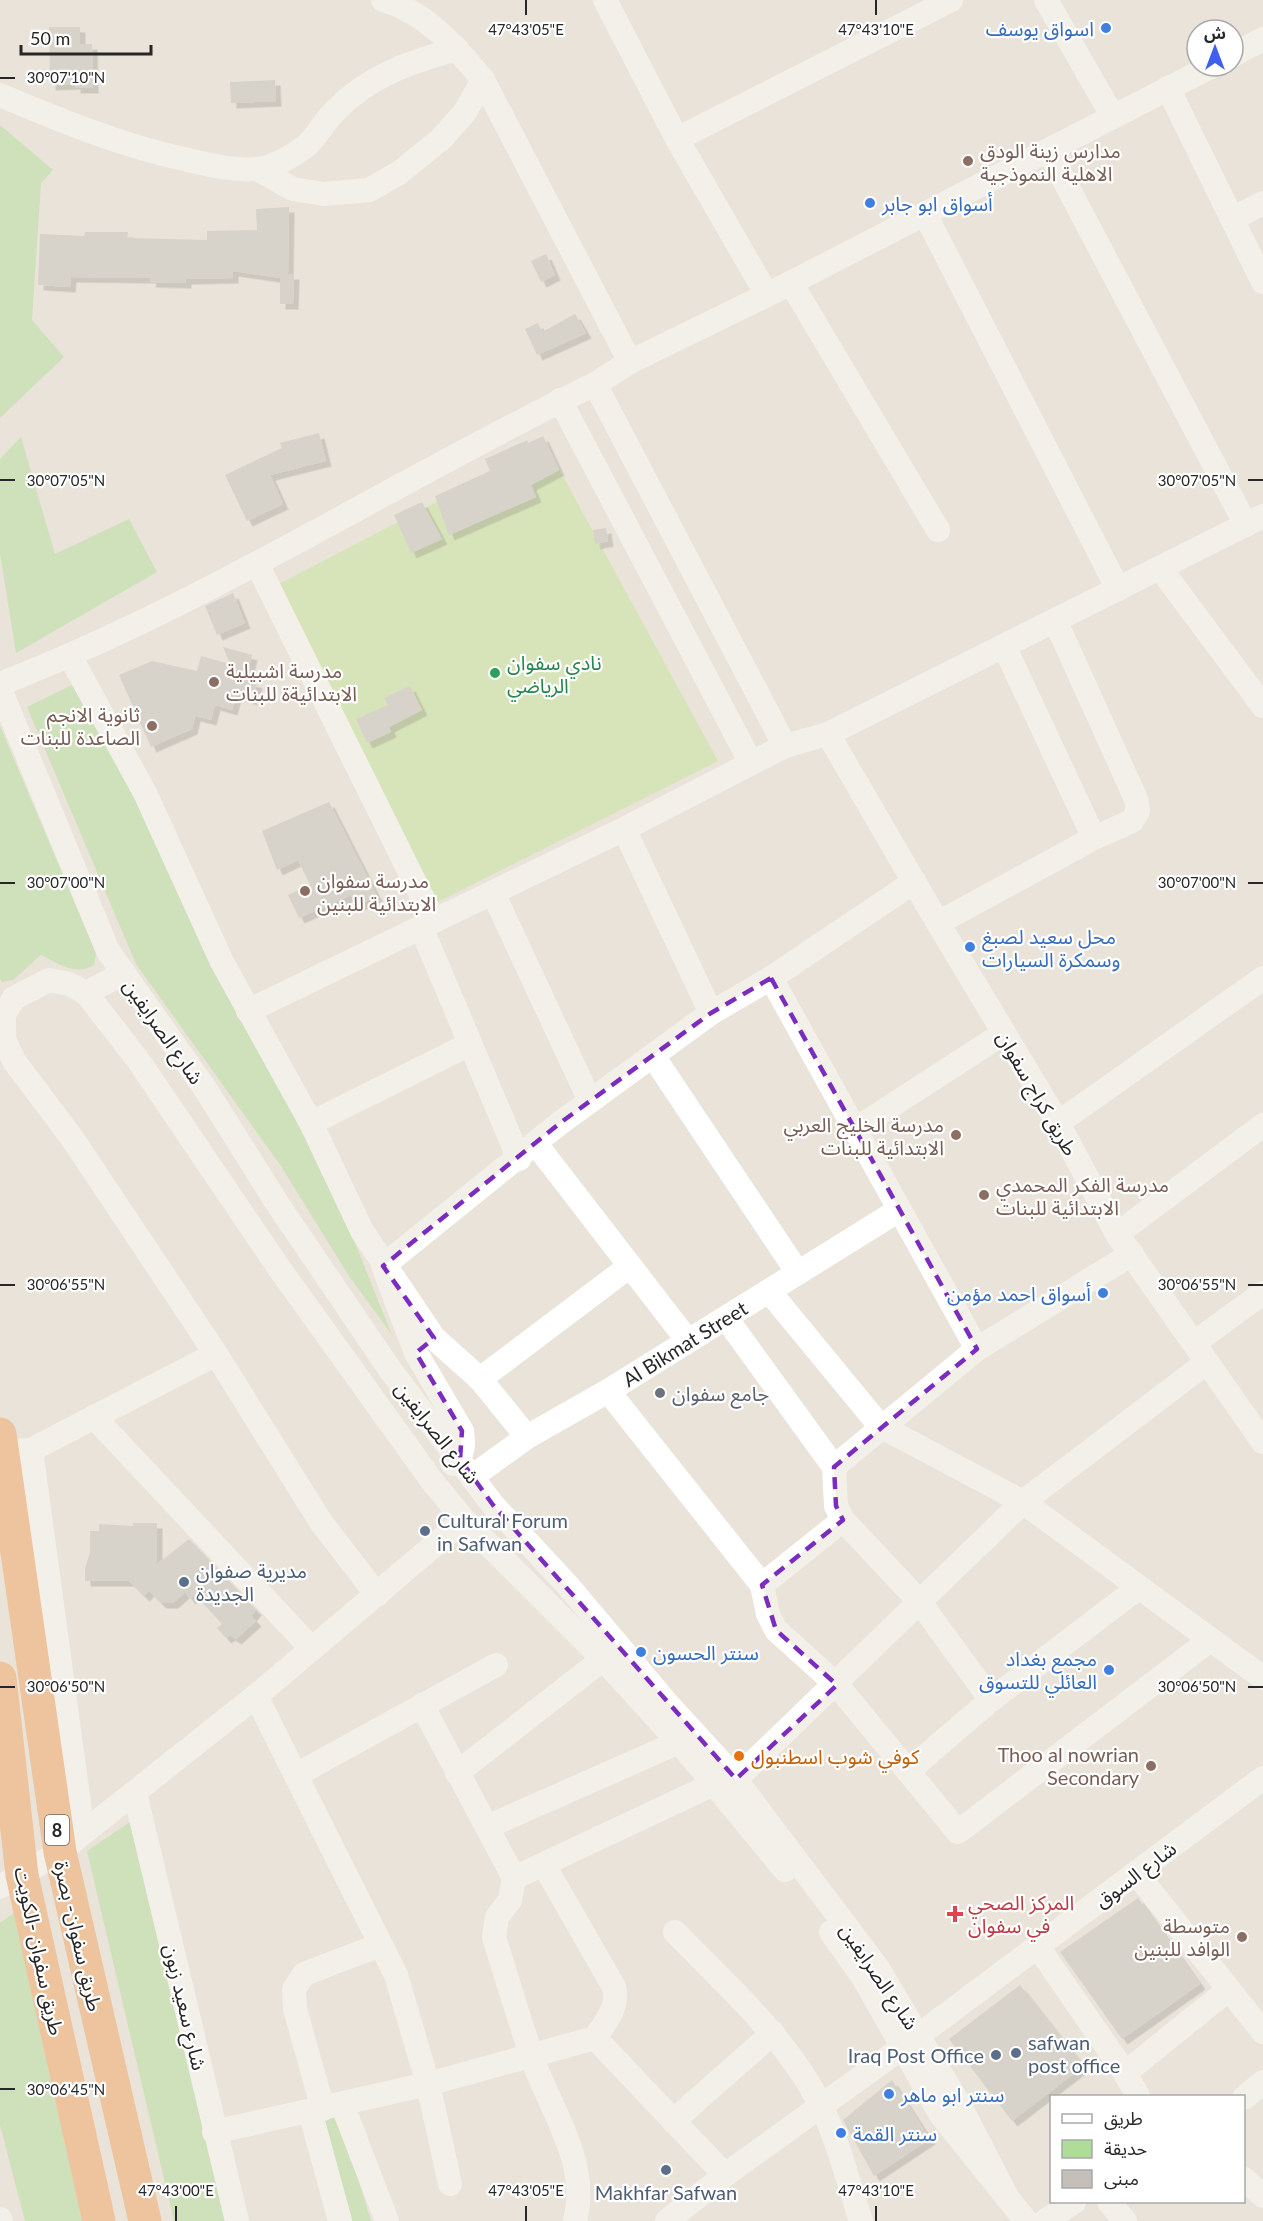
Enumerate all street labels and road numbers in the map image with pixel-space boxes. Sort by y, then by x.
street label: شارع الصرايفين [116,974,209,1091]
street label: طريق كراج سفوان [989,1026,1083,1162]
street label: Al Bikmat Street [618,1296,751,1391]
street label: شارع الصرايفين [387,1376,485,1490]
road number: 8 [45,1815,69,1845]
street label: شارع السوق [1089,1836,1183,1916]
street label: طريق سفوان- بصرة [48,1858,108,2014]
street label: طريق سفوان -الكويت [8,1865,70,2038]
street label: شارع الصرايفين [832,1918,924,2036]
street label: شارع سعيد زبون [156,1942,212,2073]

